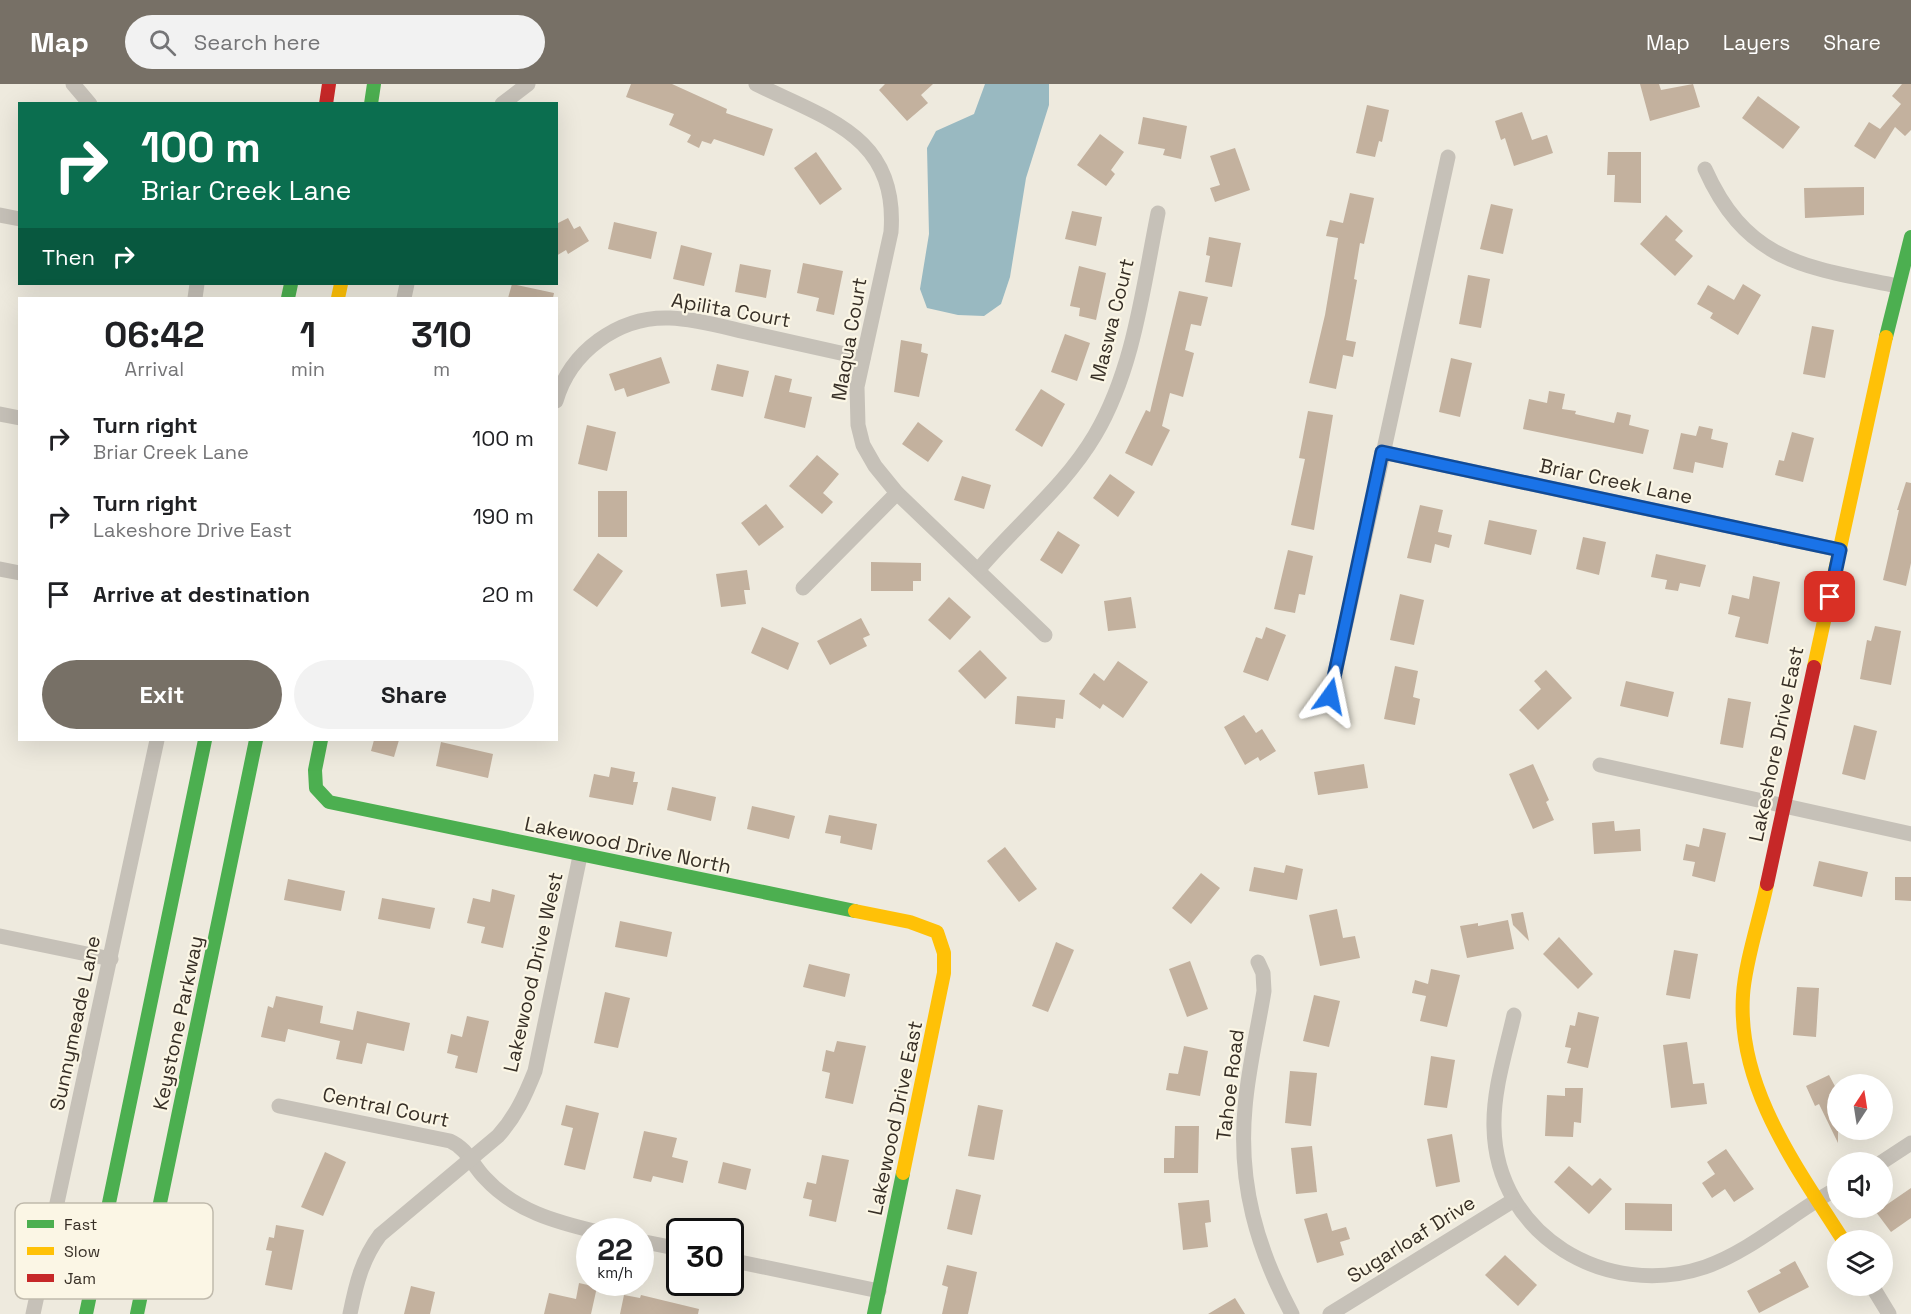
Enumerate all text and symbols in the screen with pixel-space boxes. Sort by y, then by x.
search box [125,15,545,69]
text: Map [30,24,89,60]
icon: search [146,26,179,59]
text: Search here [194,28,321,56]
text: Map [1646,29,1690,56]
text: Layers [1723,29,1790,56]
text: Share [1823,29,1881,56]
text: 100 m [141,121,261,174]
icon: right [42,126,120,204]
text: Briar Creek Lane [141,173,352,208]
icon: right [107,240,140,273]
text: Then [42,243,95,271]
street label: Maswa Court [1084,256,1140,384]
street label: Maqua Court [825,275,873,403]
street label: Apilita Court [670,287,792,333]
text: 06:42 [104,312,205,358]
text: 1 [300,312,316,358]
text: 310 [411,312,472,358]
text: Arrival [125,356,184,382]
text: min [291,356,325,382]
text: m [433,356,450,382]
text: Turn right [93,411,198,439]
icon: right [42,422,75,455]
text: 100 m [472,424,534,452]
text: Briar Creek Lane [93,439,249,465]
street label: Briar Creek Lane [1537,452,1695,510]
text: Turn right [93,489,198,517]
icon: right [42,500,75,533]
text: 190 m [473,502,534,530]
text: Lakeshore Drive East [93,517,292,543]
pin [1804,571,1855,622]
icon: arrive [42,578,75,611]
text: Arrive at destination [93,580,310,608]
text: 20 m [482,580,534,608]
icon: arrive [1813,580,1846,613]
street label: Lakeshore Drive East [1743,644,1809,844]
button: Exit [42,660,282,729]
button: Share [294,660,534,729]
position arrow [1298,664,1362,728]
street label: Lakewood Drive North [522,810,734,880]
street label: Lakewood Drive West [497,870,569,1074]
street label: Sunnymeade Lane [44,933,106,1113]
street label: Keystone Parkway [147,933,209,1113]
street label: Lakewood Drive East [862,1018,928,1218]
street label: Tahoe Road [1210,1028,1250,1142]
north arrow [1827,1074,1893,1140]
map controls [1827,1074,1893,1296]
street label: Central Court [320,1081,452,1133]
button: sound [1827,1152,1893,1218]
street label: Sugarloaf Drive [1342,1189,1480,1289]
legend [15,1203,213,1299]
text: Fast [64,1214,97,1235]
speed limit sign: 30 [666,1218,744,1296]
text: 22 [597,1230,633,1269]
button: layers [1827,1230,1893,1296]
text: Slow [64,1241,100,1262]
text: km/h [597,1263,633,1282]
text: Jam [64,1268,96,1289]

